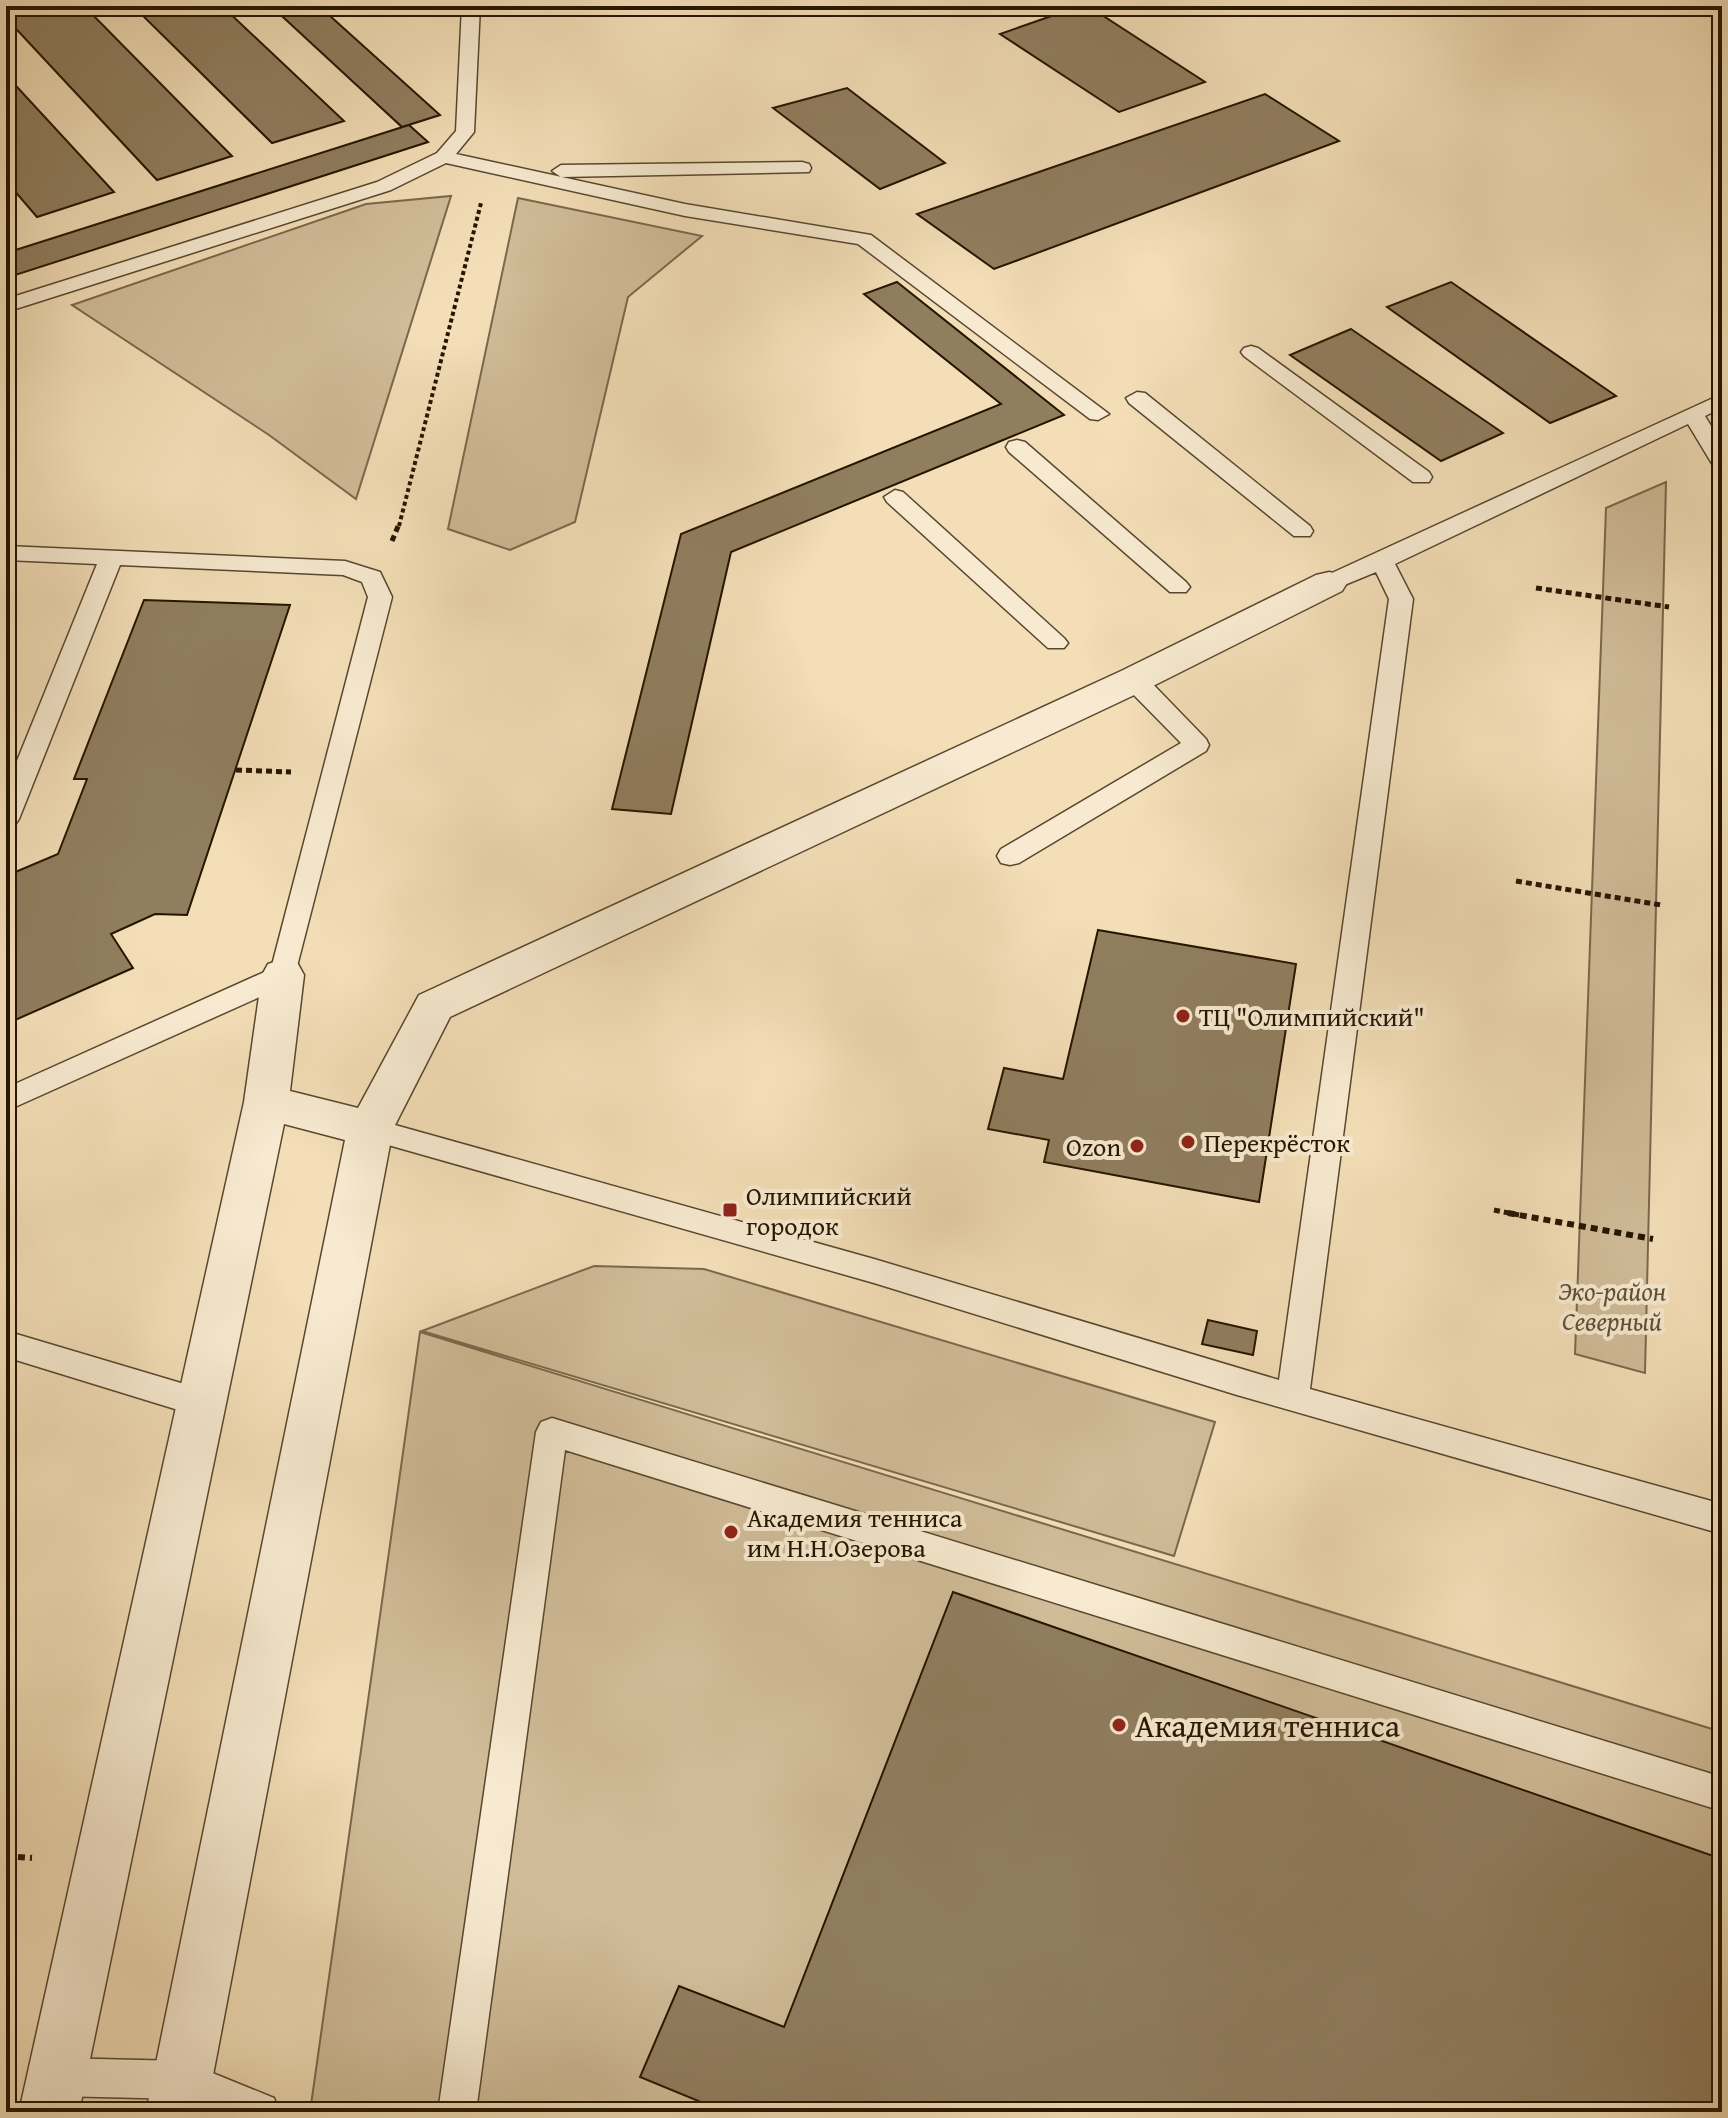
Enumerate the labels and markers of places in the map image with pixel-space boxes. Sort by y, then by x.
place label: ТЦ "Олимпийский" [1199,997,1425,1036]
marker: ТЦ "Олимпийский" [1174,1007,1192,1025]
place label: Перекрёсток [1204,1123,1350,1162]
place label: Ozon [1066,1127,1121,1166]
marker: Перекрёсток [1179,1133,1197,1151]
marker: Ozon [1128,1137,1146,1155]
place label: Олимпийский городок [746,1176,912,1245]
marker: Олимпийский городок [721,1201,739,1219]
place label: Академия тенниса им Н.Н.Озерова [747,1498,963,1567]
marker: Академия тенниса им Н.Н.Озерова [722,1523,740,1541]
place label: Академия тенниса [1135,1702,1401,1749]
marker: Академия тенниса [1110,1716,1128,1734]

